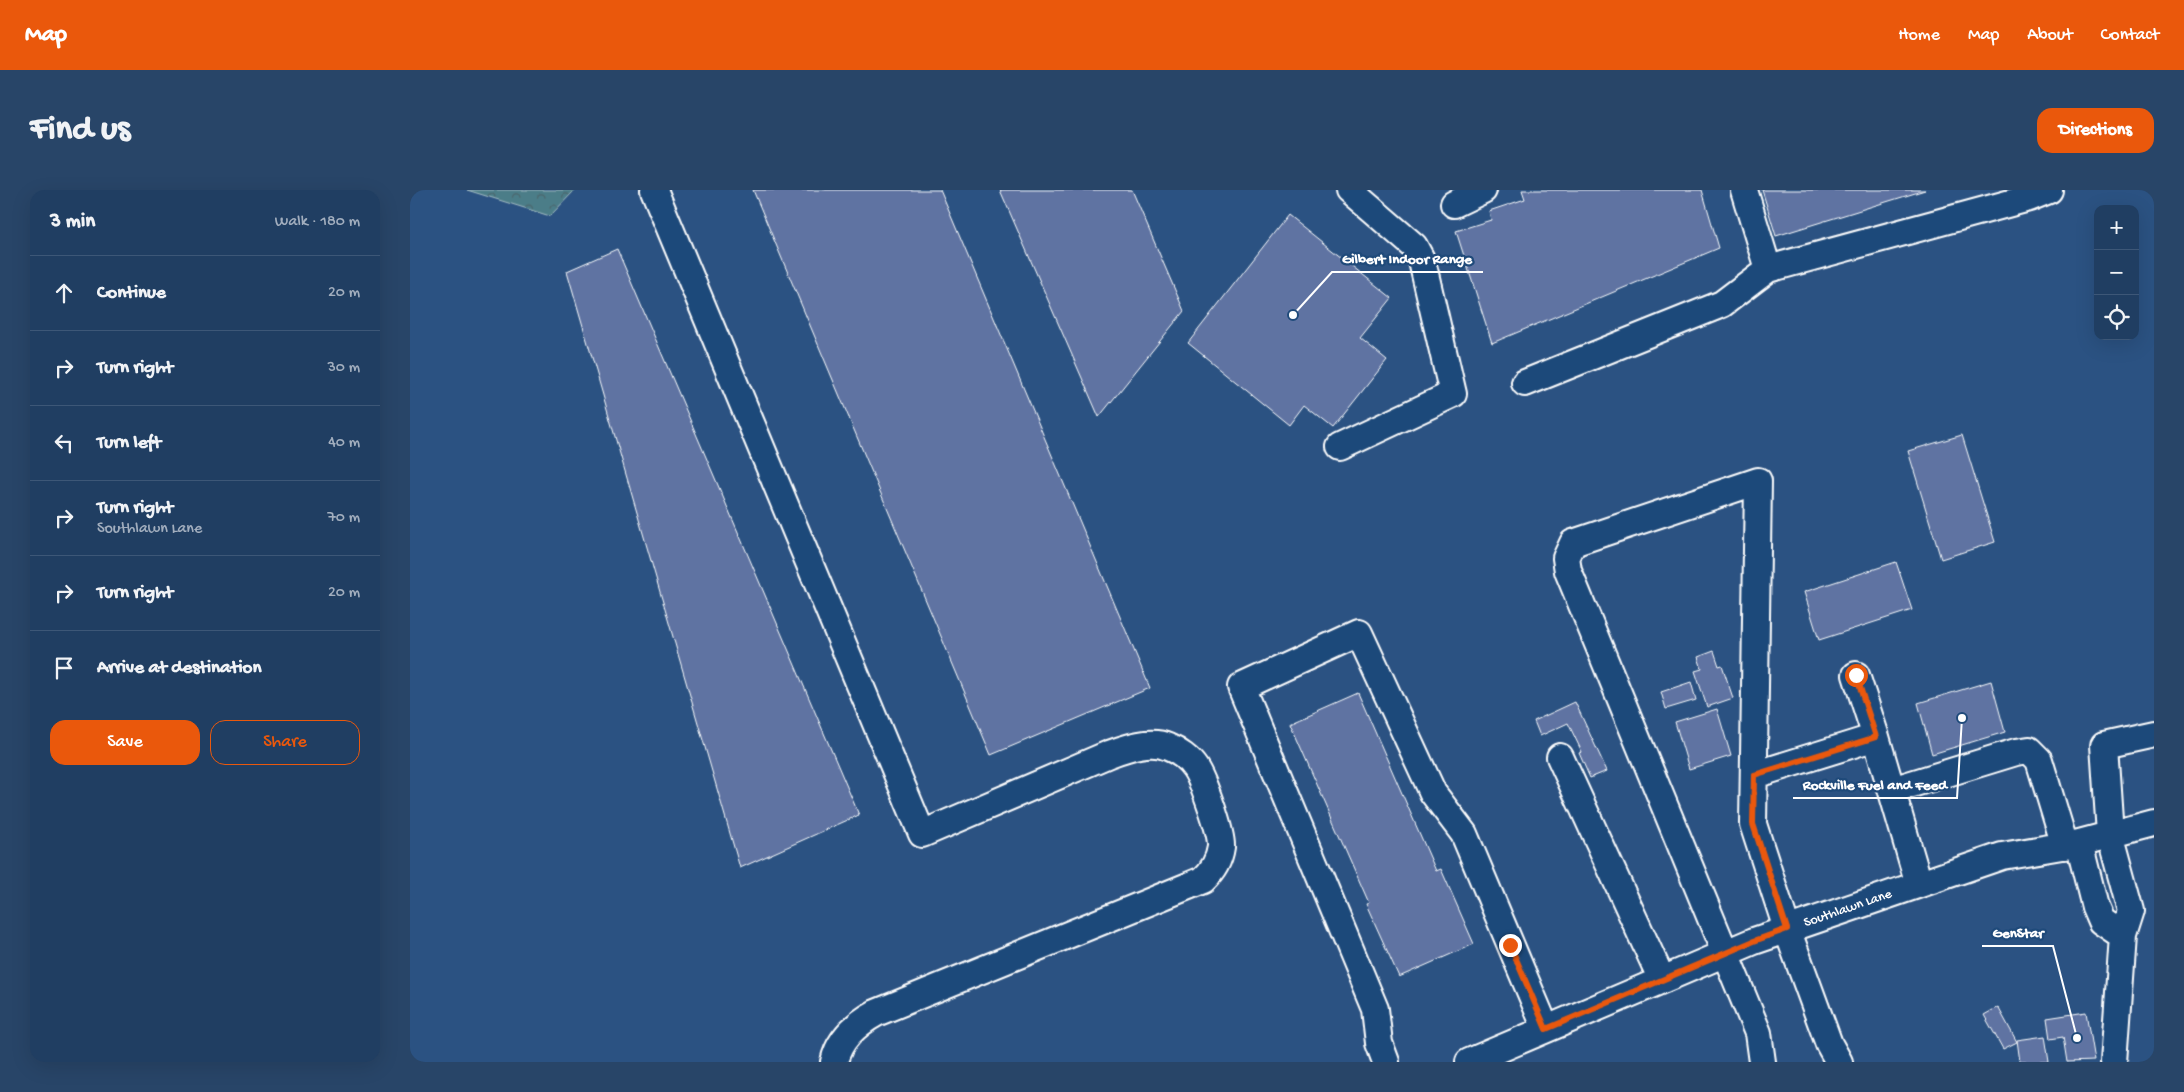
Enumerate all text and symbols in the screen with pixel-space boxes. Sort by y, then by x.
text: Map [25,21,67,50]
text: Home [1898,25,1940,46]
text: Map [1968,25,1999,46]
text: About [2027,25,2073,46]
text: Contact [2101,25,2159,46]
button: Directions [2037,108,2154,153]
text: Find us [30,110,130,151]
map controls [2094,205,2139,340]
button: + [2094,205,2139,250]
text: 3 min [50,210,95,235]
text: Walk · 180 m [275,213,360,232]
callout: Gilbert Indoor Range [1332,242,1483,272]
button: − [2094,250,2139,295]
text: Gilbert Indoor Range [1342,251,1473,269]
icon: ahead [50,279,78,307]
text: Continue [97,282,166,305]
text: 20 m [328,284,360,303]
button: locate [2094,295,2139,340]
icon: right [50,354,78,382]
text: Turn right [97,357,173,380]
text: 30 m [327,359,360,378]
icon: left [50,429,78,457]
text: Turn left [97,432,161,455]
text: 40 m [328,434,360,453]
text: Turn right [97,497,173,520]
icon: right [50,504,78,532]
text: 70 m [327,509,360,528]
text: Southlawn Lane [97,520,202,539]
icon: right [50,579,78,607]
text: Turn right [97,582,173,605]
text: 20 m [328,584,360,603]
icon: arrive [50,654,78,682]
text: Arrive at destination [97,657,261,680]
route start [1845,664,1868,687]
button: Save [50,720,200,765]
button: Share [210,720,360,765]
callout: Rockville Fuel and Feed [1793,768,1957,798]
text: Rockville Fuel and Feed [1802,777,1949,795]
street label: Southlawn Lane [1802,886,1895,932]
callout: GenStar [1982,916,2053,946]
text: GenStar [1992,925,2045,943]
route end [1499,934,1522,957]

